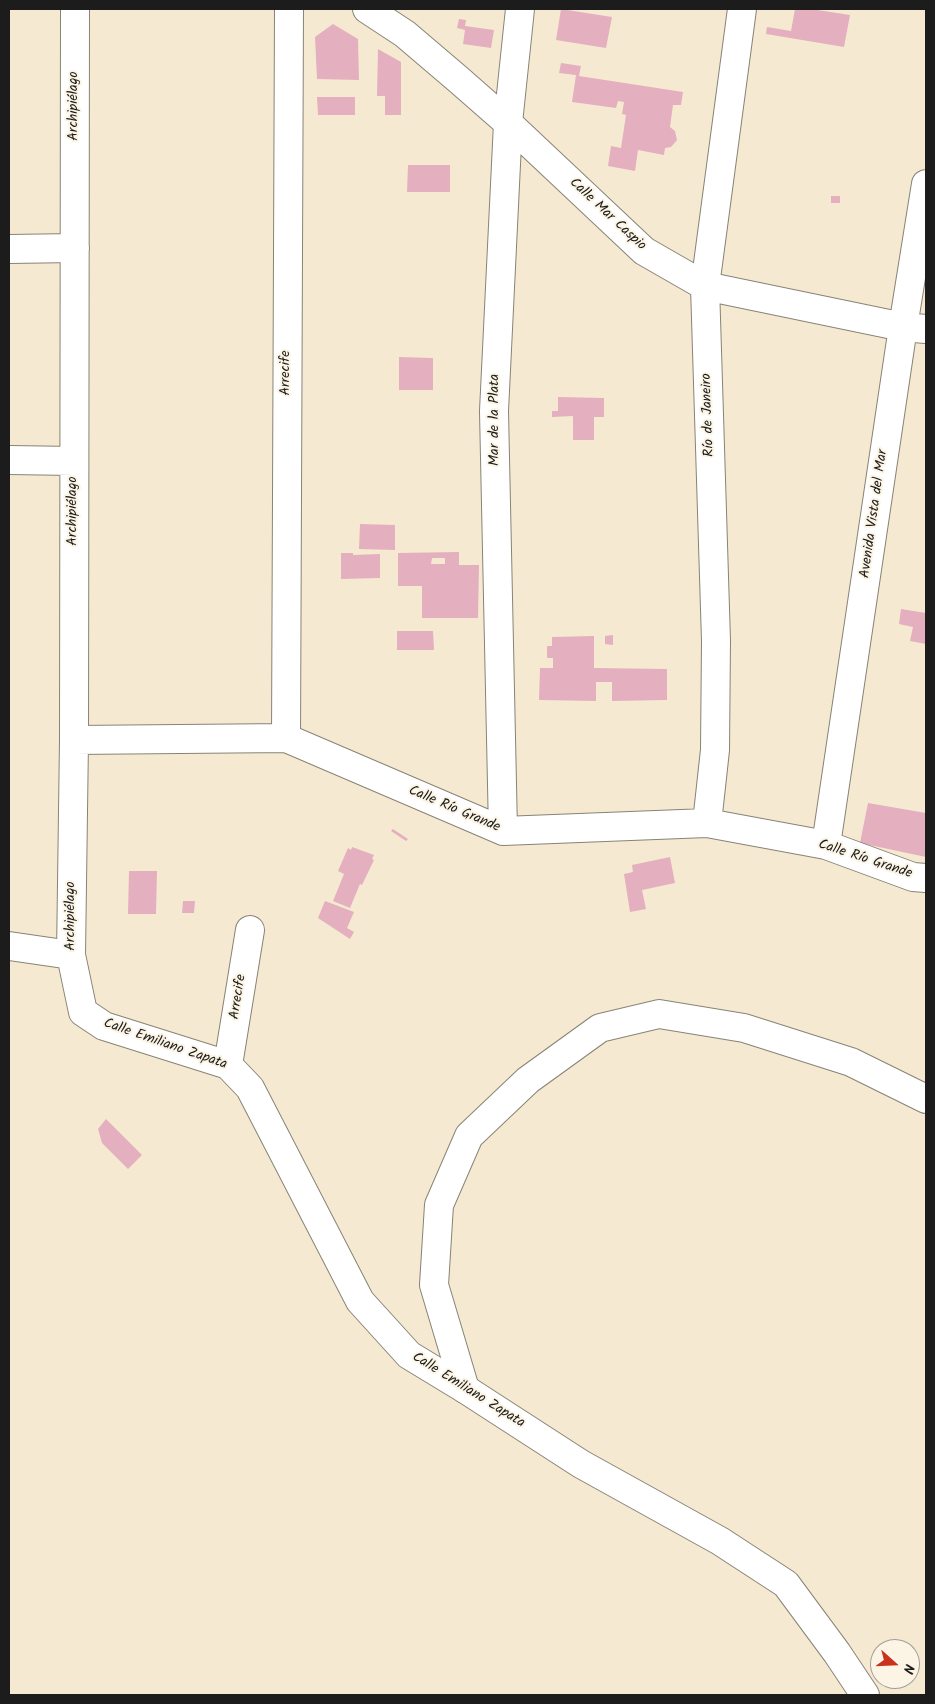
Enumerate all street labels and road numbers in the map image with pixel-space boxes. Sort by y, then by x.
street label: Archipiélago [67,71,83,141]
street label: Calle Mar Caspio [565,175,649,255]
street label: Arrecife [279,350,295,396]
street label: Río de Janeiro [699,373,719,457]
street label: Mar de la Plata [488,374,504,466]
street label: Avenida Vista del Mar [858,449,892,579]
street label: Archipiélago [66,476,82,546]
street label: Calle Río Grande [406,783,502,837]
street label: Calle Río Grande [816,837,914,883]
street label: Archipiélago [64,881,80,951]
street label: Arrecife [227,973,251,1021]
street label: Calle Emiliano Zapata [101,1016,229,1074]
street label: Calle Emiliano Zapata [409,1350,527,1432]

